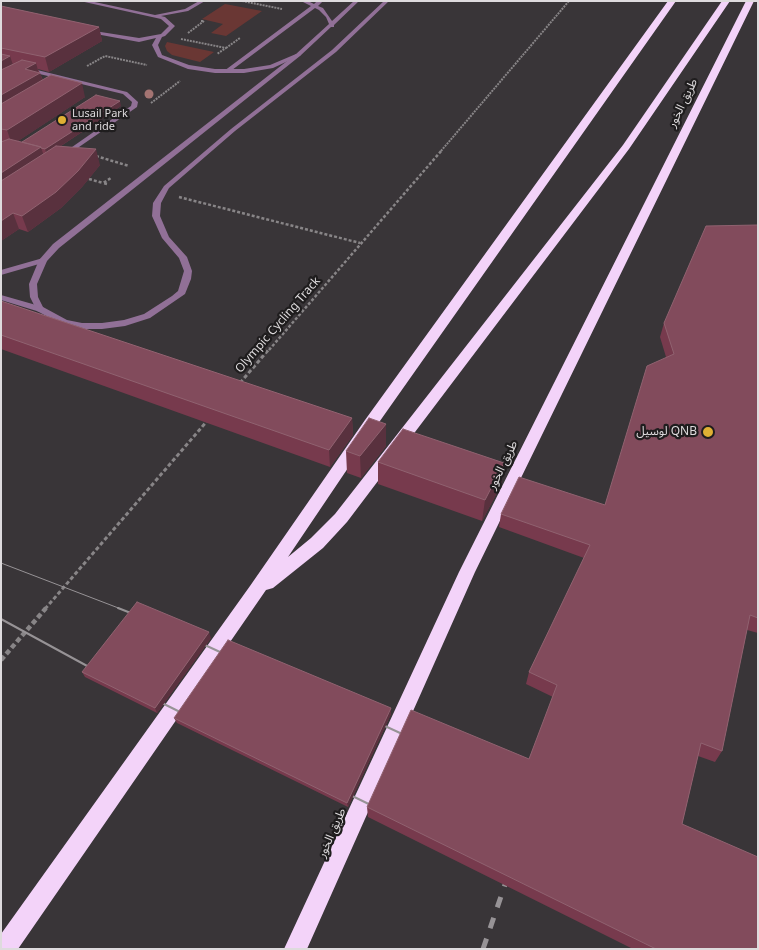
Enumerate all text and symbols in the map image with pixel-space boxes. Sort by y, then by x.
street label: طريق الخور [665,76,701,130]
place label: Lusail Park and ride [72,107,128,133]
marker: Lusail Park and ride [56,114,68,126]
street label: Olympic Cycling Track [232,274,324,376]
place label: لوسيل QNB [636,425,697,439]
marker: لوسيل QNB [701,425,715,439]
street label: طريق الخور [485,438,521,492]
street label: طريق الخور [315,806,349,860]

